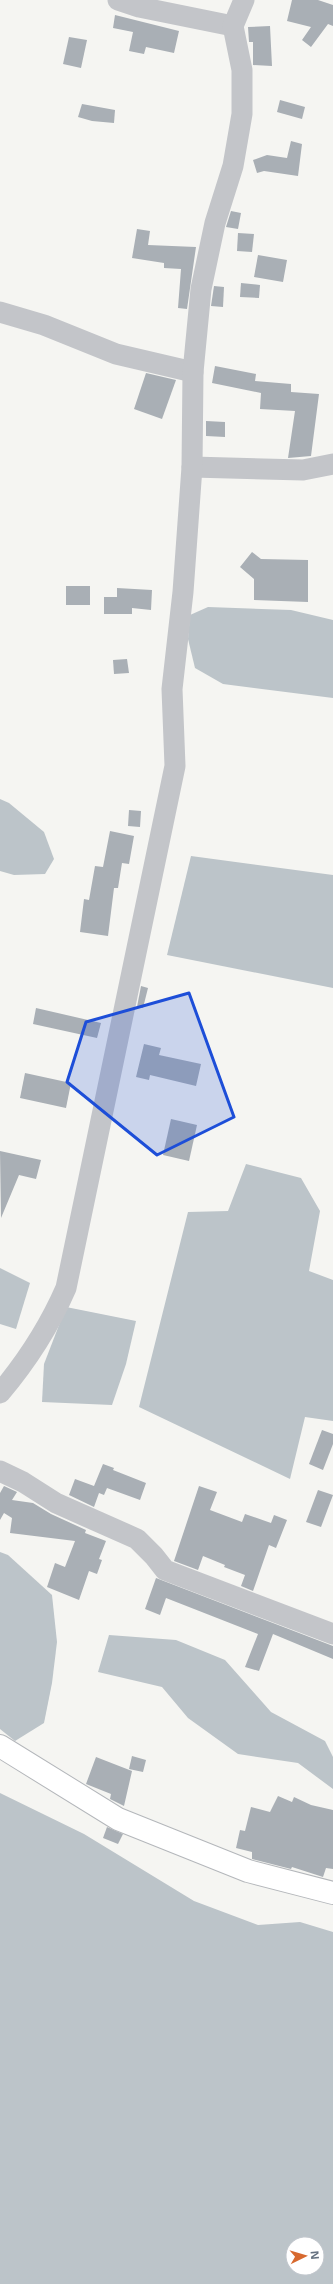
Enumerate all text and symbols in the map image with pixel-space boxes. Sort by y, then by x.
north arrow [285,2236,325,2276]
text: N [308,2250,323,2260]

